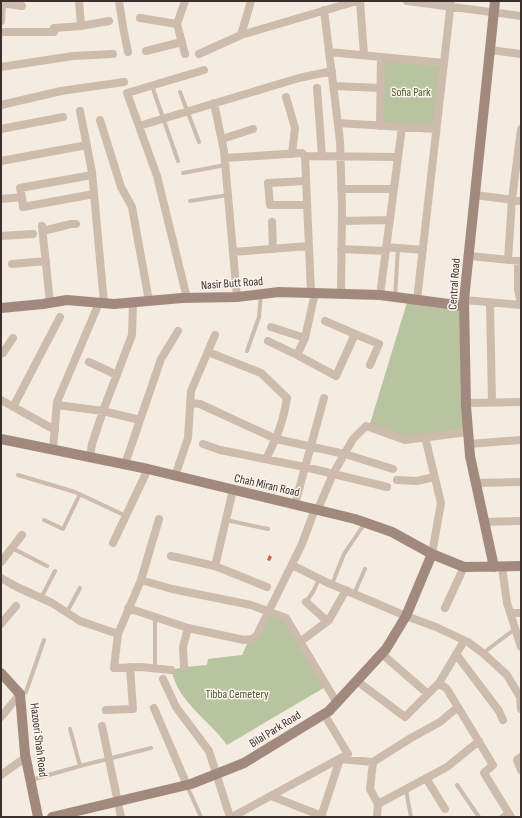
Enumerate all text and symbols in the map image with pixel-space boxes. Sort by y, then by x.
park label: Sofia Park [391,85,431,100]
street label: Central Road [445,258,464,310]
street label: Nasir Butt Road [200,274,264,293]
street label: Chah Miran Road [233,471,301,500]
park label: Tibba Cemetery [205,687,269,702]
street label: Hazoori Shah Road [27,702,50,778]
street label: Bilal Park Road [247,708,304,751]

